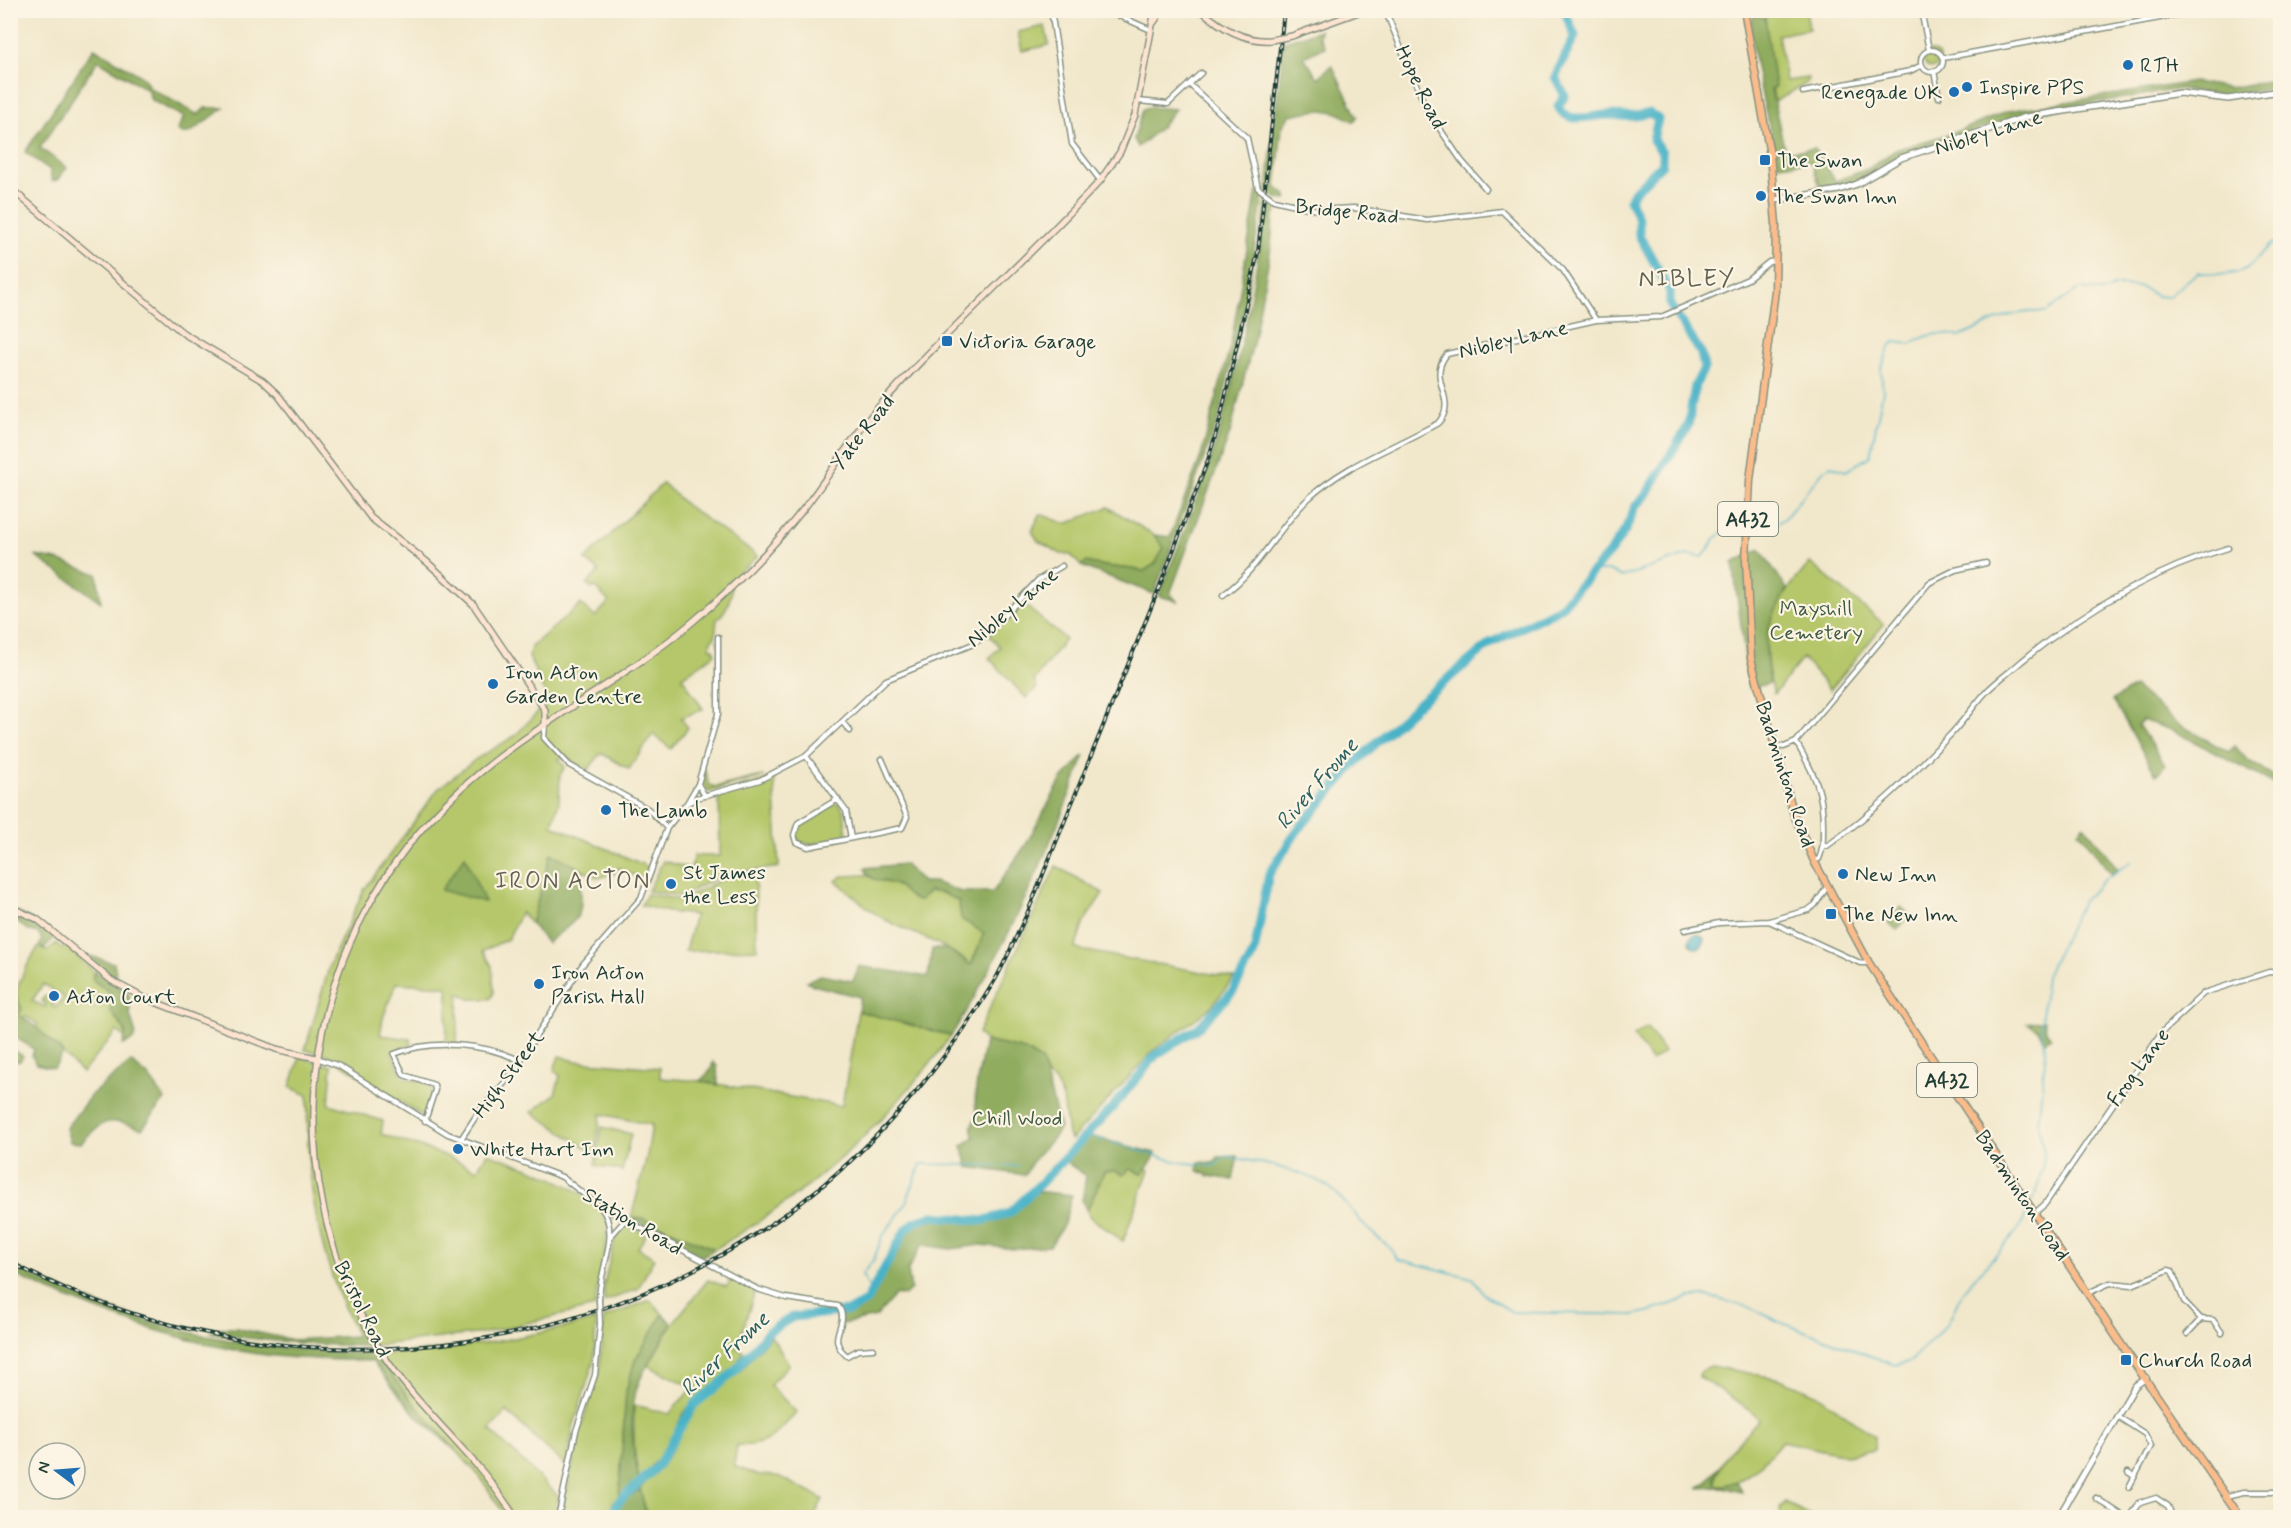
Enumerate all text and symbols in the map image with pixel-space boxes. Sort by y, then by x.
street label: Hope Road [1388,41,1452,134]
place label: RTH [2140,52,2179,80]
marker: RTH [2121,58,2135,72]
place label: Inspire PPS [1979,74,2084,102]
place label: Renegade UK [1821,79,1942,108]
marker: Inspire PPS [1960,80,1974,94]
marker: Renegade UK [1947,85,1961,99]
street label: Nibley Lane [1931,103,2046,163]
place label: The Swan [1777,147,1863,175]
marker: The Swan [1758,153,1772,167]
place label: The Swan Inn [1773,183,1897,211]
marker: The Swan Inn [1754,189,1768,203]
street label: Bridge Road [1294,193,1400,231]
district label: NIBLEY [1638,264,1736,295]
street label: Nibley Lane [1456,314,1571,366]
place label: Victoria Garage [959,328,1096,357]
marker: Victoria Garage [940,334,954,348]
street label: Yate Road [824,389,901,476]
road number: A432 [1718,502,1778,536]
street label: Nibley Lane [961,561,1064,654]
park label: Mayshill Cemetery [1769,595,1863,647]
place label: Iron Acton Garden Centre [505,659,642,711]
marker: Iron Acton Garden Centre [486,677,500,691]
street label: Badminton Road [1748,698,1822,851]
water label: River Frome [1270,732,1366,836]
place label: The Lamb [618,797,707,825]
marker: The Lamb [599,803,613,817]
place label: St James the Less [683,859,766,911]
place label: New Inn [1855,861,1937,889]
district label: IRON ACTON [495,866,651,897]
marker: New Inn [1836,867,1850,881]
marker: St James the Less [664,877,678,891]
place label: The New Inn [1843,901,1958,929]
marker: The New Inn [1824,907,1838,921]
place label: Iron Acton Parish Hall [551,959,644,1011]
marker: Iron Acton Parish Hall [532,977,546,991]
place label: Acton Court [66,983,177,1011]
marker: Acton Court [47,989,61,1003]
street label: Frog Lane [2101,1023,2177,1112]
street label: High Street [466,1024,553,1126]
road number: A432 [1917,1063,1977,1097]
park label: Chill Wood [971,1105,1063,1133]
street label: Badminton Road [1968,1125,2076,1266]
place label: White Hart Inn [470,1136,614,1164]
marker: White Hart Inn [451,1142,465,1156]
street label: Station Road [577,1181,688,1263]
street label: Bristol Road [327,1256,398,1362]
water label: River Frome [675,1305,777,1403]
place label: Church Road [2138,1347,2252,1375]
marker: Church Road [2119,1353,2133,1367]
north arrow [27,1441,87,1501]
text: N [32,1459,56,1475]

